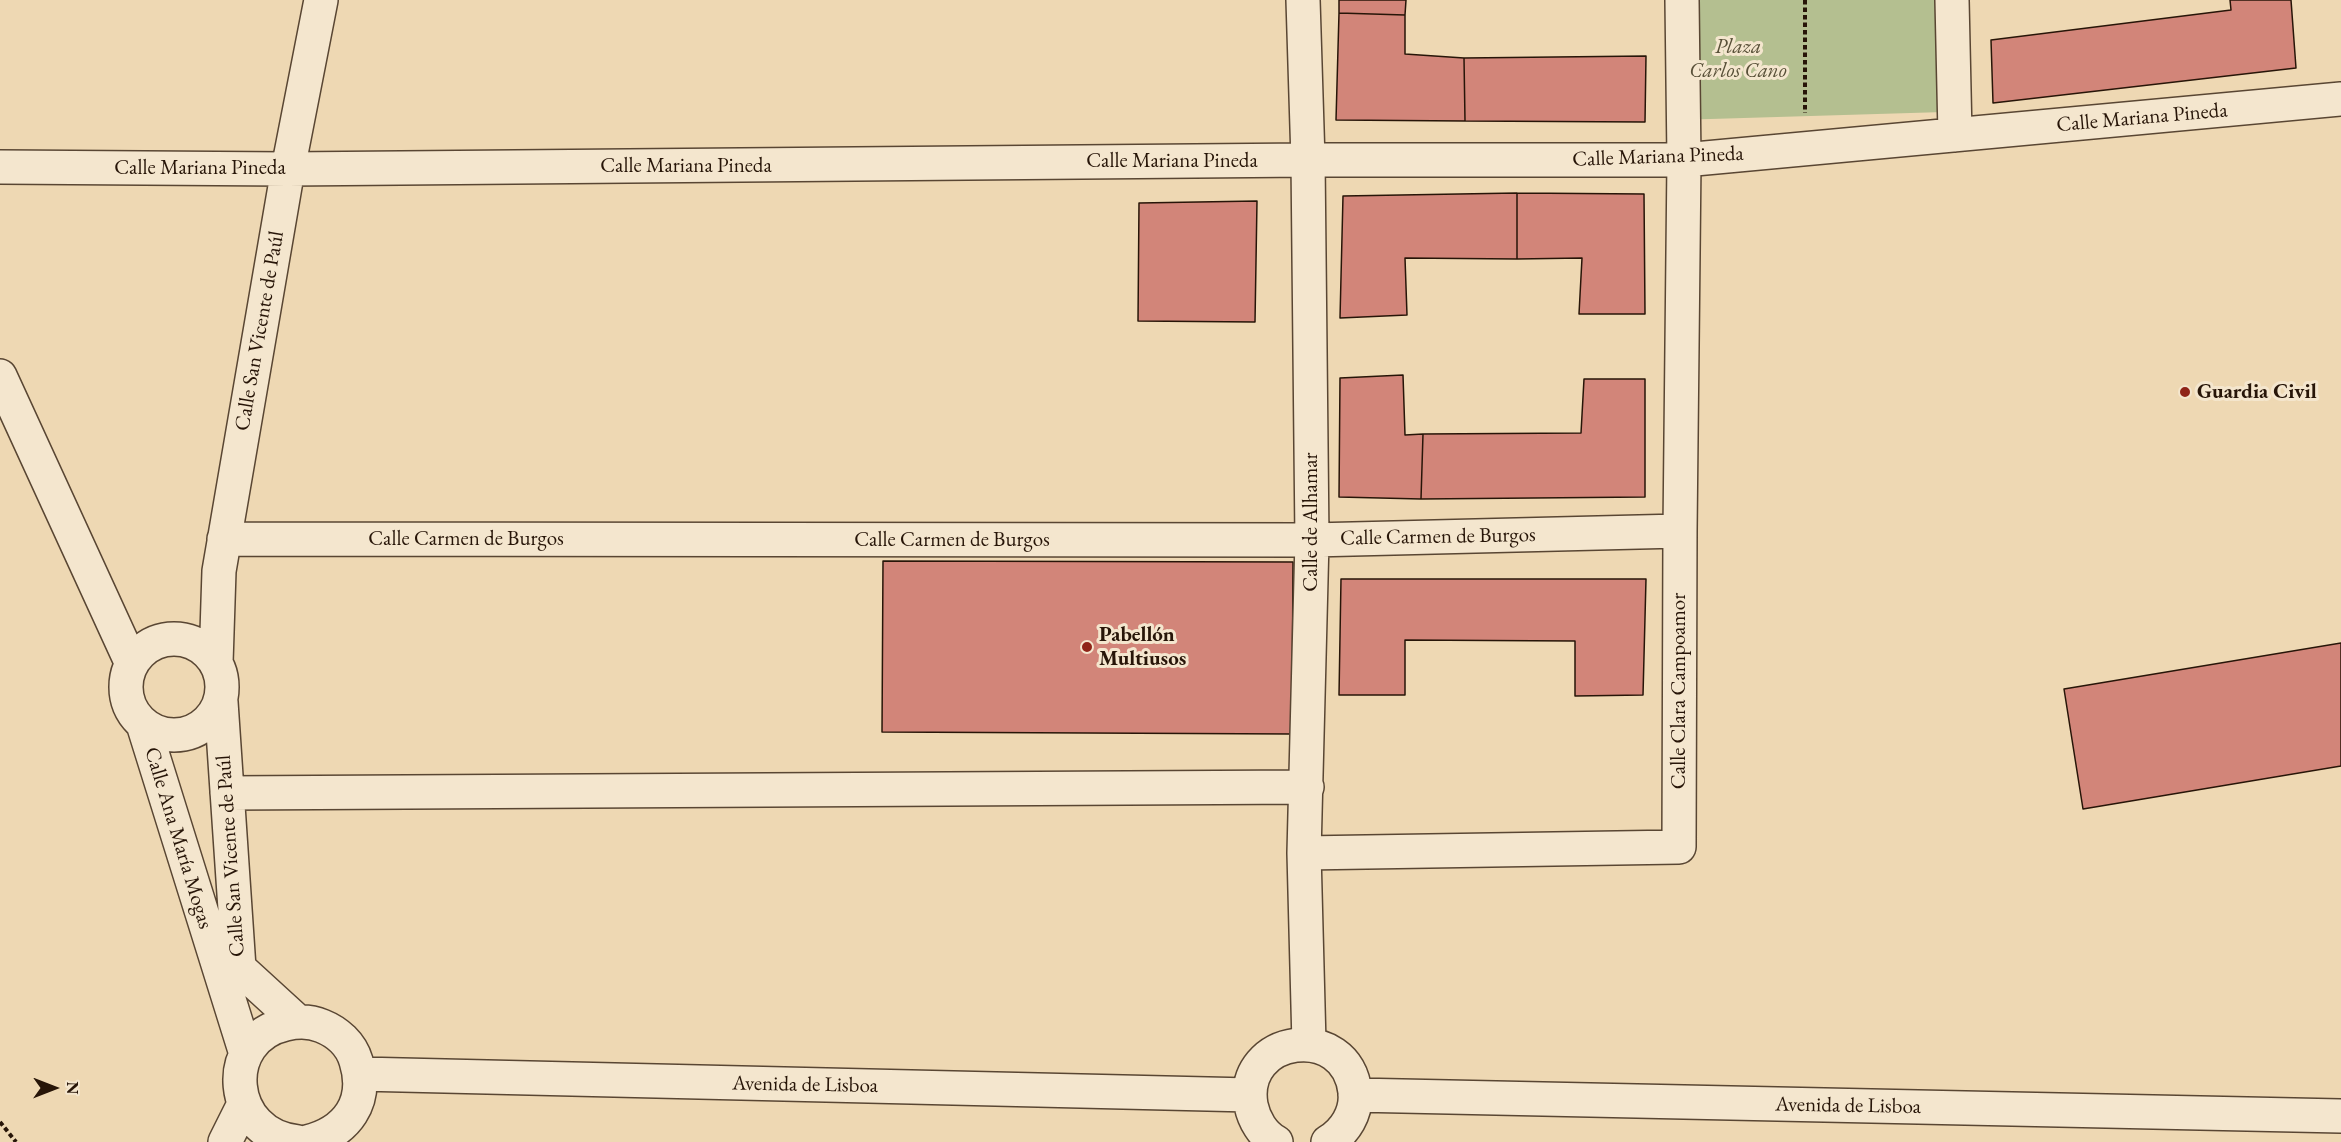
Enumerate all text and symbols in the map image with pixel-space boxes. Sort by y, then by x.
park label: Plaza Carlos Cano [1689,34,1787,84]
street label: Calle Mariana Pineda [2055,98,2229,138]
street label: Calle Mariana Pineda [1572,141,1744,173]
street label: Calle Mariana Pineda [1086,148,1258,174]
street label: Calle Mariana Pineda [600,153,772,179]
street label: Calle Mariana Pineda [114,155,286,181]
street label: Calle San Vicente de Paúl [230,229,290,433]
place label: Guardia Civil [2197,379,2317,405]
marker: Guardia Civil [2178,385,2192,399]
street label: Calle de Alhamar [1298,452,1324,592]
street label: Calle Carmen de Burgos [1340,523,1536,551]
street label: Calle Carmen de Burgos [368,526,564,552]
street label: Calle Carmen de Burgos [854,527,1050,553]
street label: Calle Clara Campoamor [1666,593,1692,789]
place label: Pabellón Multiusos [1099,622,1186,672]
marker: Pabellón Multiusos [1080,640,1094,654]
street label: Calle Ana María Mogas [138,744,218,932]
street label: Calle San Vicente de Paúl [211,754,251,958]
north arrow [24,1058,84,1118]
street label: Avenida de Lisboa [732,1071,878,1099]
text: N [62,1082,83,1094]
street label: Avenida de Lisboa [1775,1092,1921,1120]

